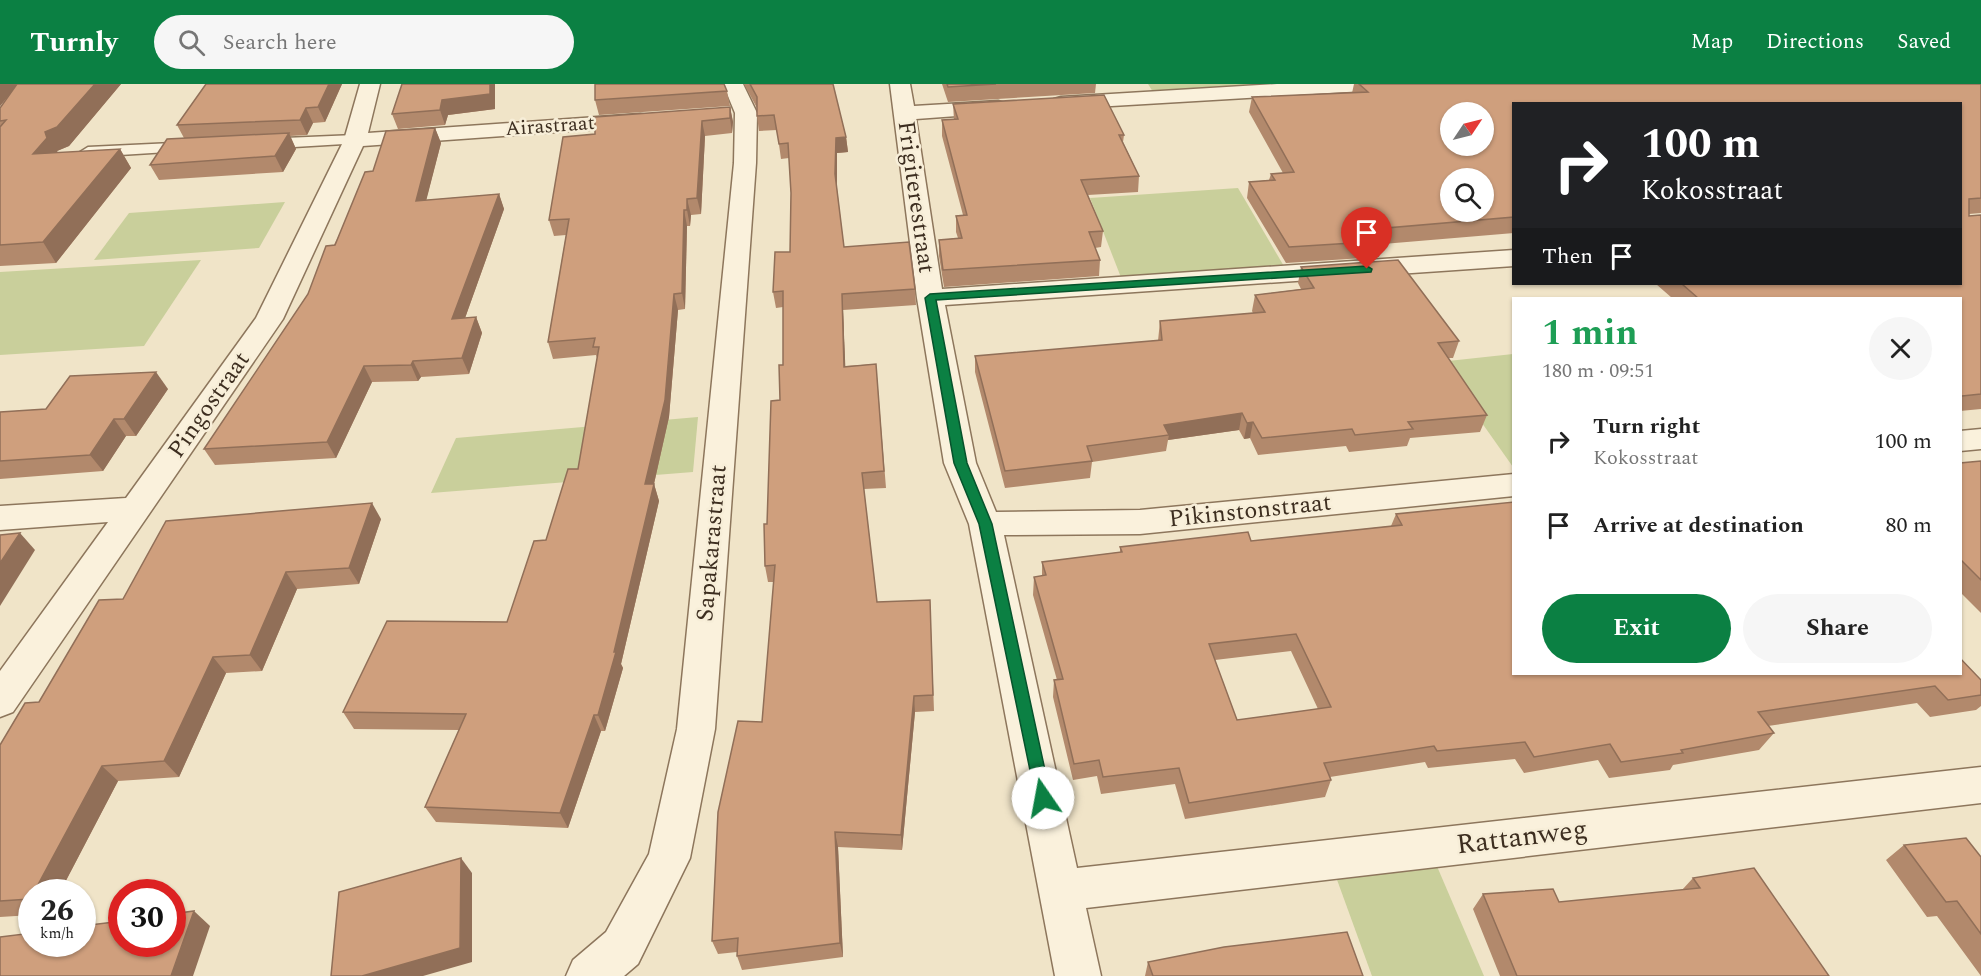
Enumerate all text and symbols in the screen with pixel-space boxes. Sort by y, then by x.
search box [154,15,574,69]
text: Turnly [30,21,118,64]
icon: search [175,26,208,59]
text: Search here [223,26,337,59]
text: Map [1691,26,1733,58]
text: Directions [1766,26,1864,58]
text: Saved [1897,26,1951,58]
north arrow [1440,102,1494,156]
map controls [1440,102,1494,222]
street label: Airastraat [504,108,596,144]
text: 100 m [1641,113,1760,176]
street label: Frigiterestraat [887,118,945,276]
icon: right [1542,126,1620,204]
button: search [1440,168,1494,222]
text: Kokosstraat [1641,170,1783,212]
pin [1341,207,1392,269]
icon: arrive [1350,216,1383,249]
text: Then [1542,240,1593,273]
icon: arrive [1605,240,1638,273]
text: 1 min [1542,306,1638,361]
button: close [1869,317,1932,380]
street label: Pingostraat [159,344,259,466]
text: 180 m · 09:51 [1542,356,1654,386]
text: Turn right [1593,410,1700,443]
icon: right [1542,425,1575,458]
text: 100 m [1875,425,1932,458]
text: Kokosstraat [1593,443,1698,473]
street label: Sapakarastraat [687,463,737,623]
street label: Pikinstonstraat [1167,485,1333,537]
icon: arrive [1542,509,1575,542]
text: Arrive at destination [1593,509,1804,542]
text: 80 m [1886,509,1932,542]
button: Exit [1542,594,1731,663]
button: Share [1743,594,1932,663]
position arrow [1011,766,1075,830]
street label: Rattanweg [1454,808,1590,866]
speed limit sign: 30 [108,879,186,957]
text: 26 [40,888,74,934]
text: km/h [40,922,74,945]

